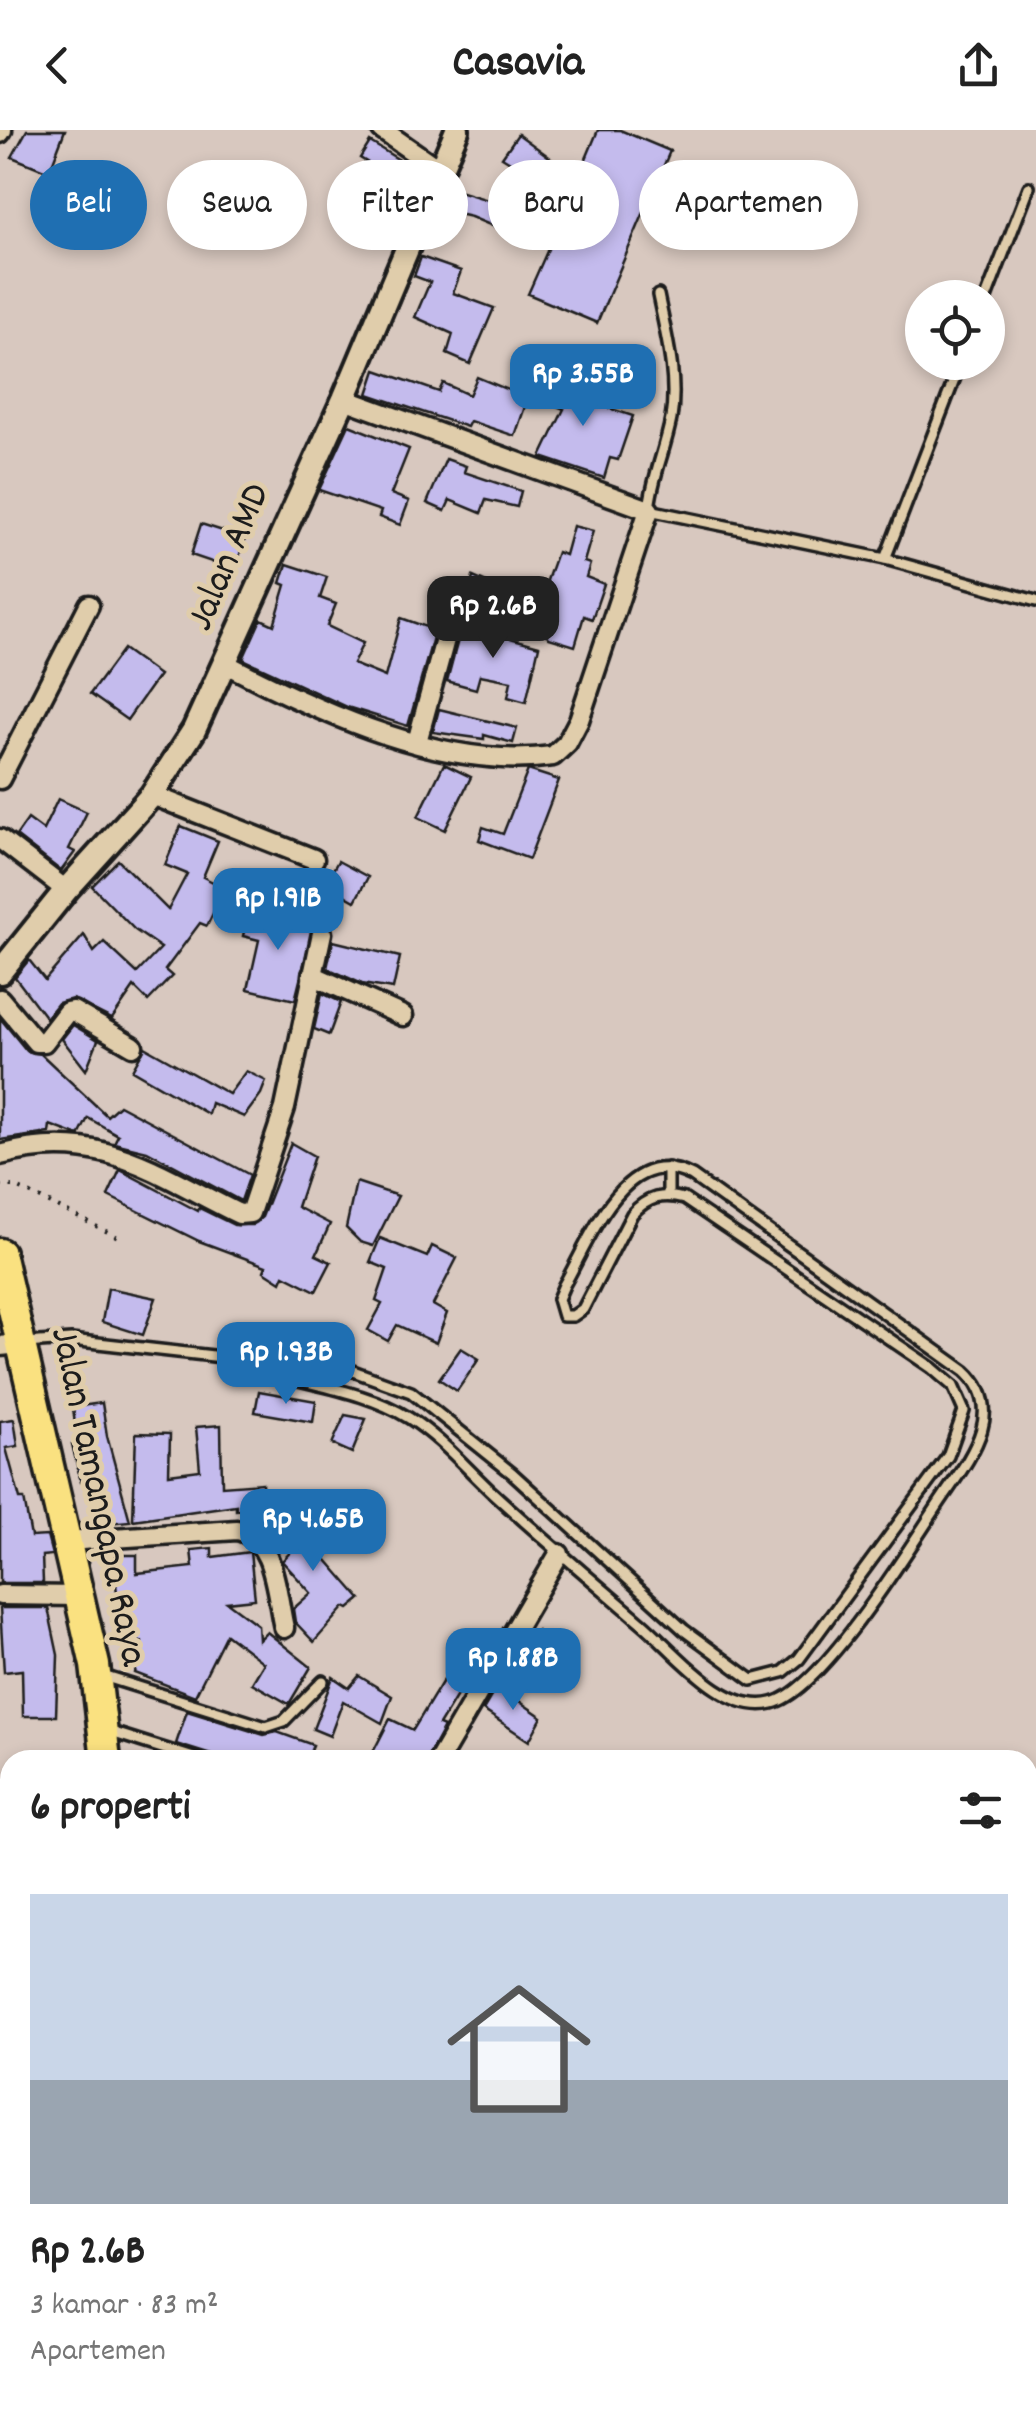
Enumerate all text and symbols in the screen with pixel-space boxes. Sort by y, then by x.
text: Casavia [452,33,584,97]
icon: back [30,38,85,93]
icon: share [951,38,1006,93]
chip: Beli [30,160,147,250]
chip: Sewa [167,160,307,250]
chip: Filter [327,160,468,250]
chip: Baru [488,160,619,250]
chip: Apartemen [639,160,858,250]
map controls [905,280,1005,380]
button: locate [905,280,1005,380]
pin: Rp 3.55B [480,344,686,429]
text: Rp 3.55B [532,353,634,399]
street label: Jalan AMD [174,475,288,641]
pin: Rp 2.6B [401,576,585,661]
text: Rp 2.6B [449,585,537,631]
pin: Rp 1.91B [175,868,381,953]
text: Rp 1.91B [235,877,321,923]
pin: Rp 1.93B [183,1322,389,1407]
street label: Jalan Tamangapa Raya [32,1323,160,1673]
text: Rp 1.93B [239,1331,333,1377]
pin: Rp 4.65B [210,1489,416,1574]
text: Rp 4.65B [262,1498,364,1544]
pin: Rp 1.88B [410,1628,616,1713]
text: Rp 1.88B [468,1637,558,1683]
text: 6 properti [30,1780,190,1840]
icon: filters [953,1783,1008,1838]
icon: home [429,1959,609,2139]
text: Rp 2.6B [30,2224,145,2284]
text: 3 kamar · 83 m² [30,2284,219,2330]
text: Apartemen [30,2330,166,2376]

